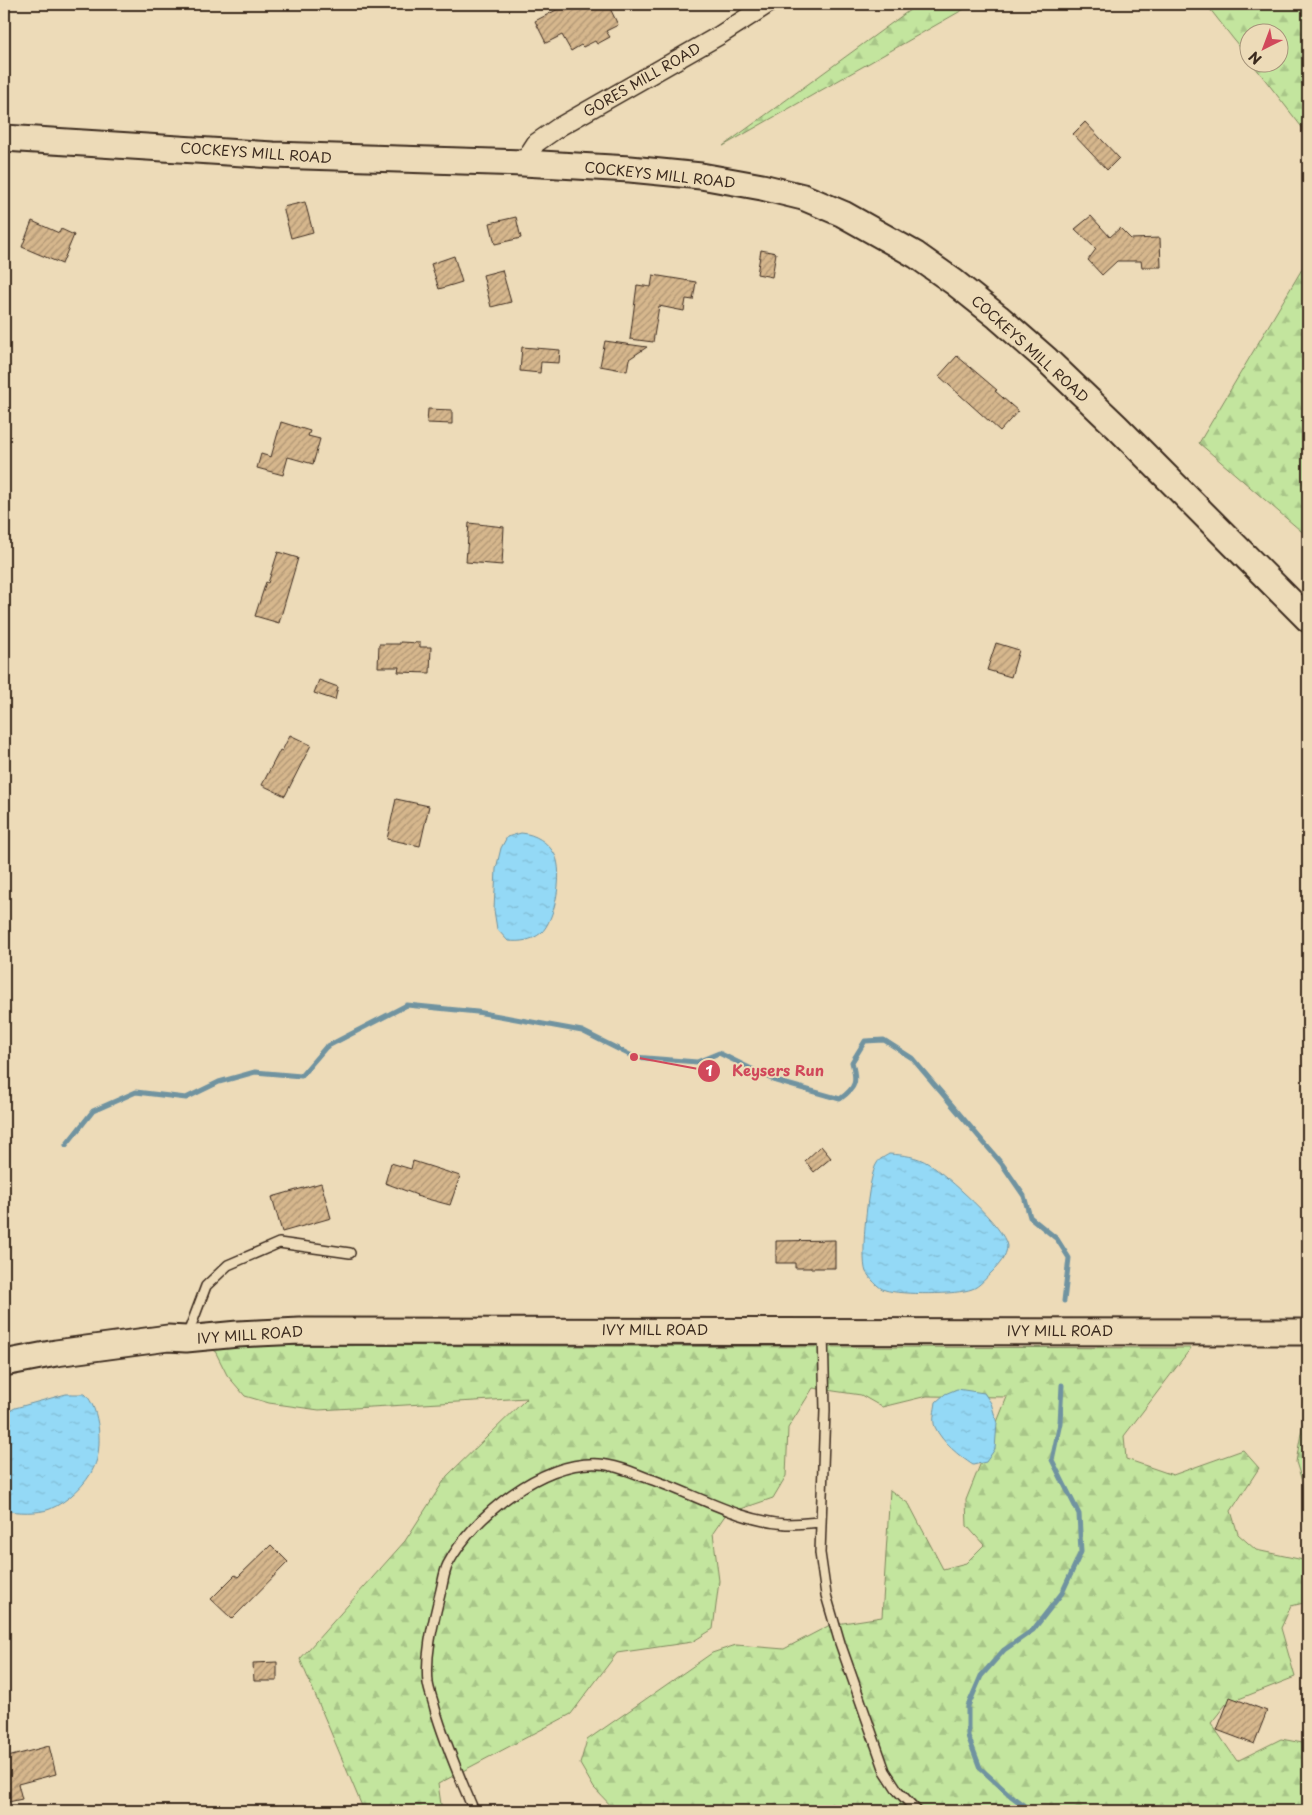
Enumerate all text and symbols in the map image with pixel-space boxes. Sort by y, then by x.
north arrow [1240,22,1290,72]
street label: GORES MILL ROAD [579,37,704,122]
text: N [1244,47,1266,70]
street label: COCKEYS MILL ROAD [180,137,332,168]
street label: COCKEYS MILL ROAD [583,156,737,193]
street label: COCKEYS MILL ROAD [967,290,1094,407]
callout: Keysers Run [697,1056,834,1086]
text: 1 [705,1058,713,1081]
text: Keysers Run [732,1058,824,1081]
street label: IVY MILL ROAD [602,1319,708,1340]
street label: IVY MILL ROAD [196,1320,304,1349]
street label: IVY MILL ROAD [1007,1320,1113,1341]

